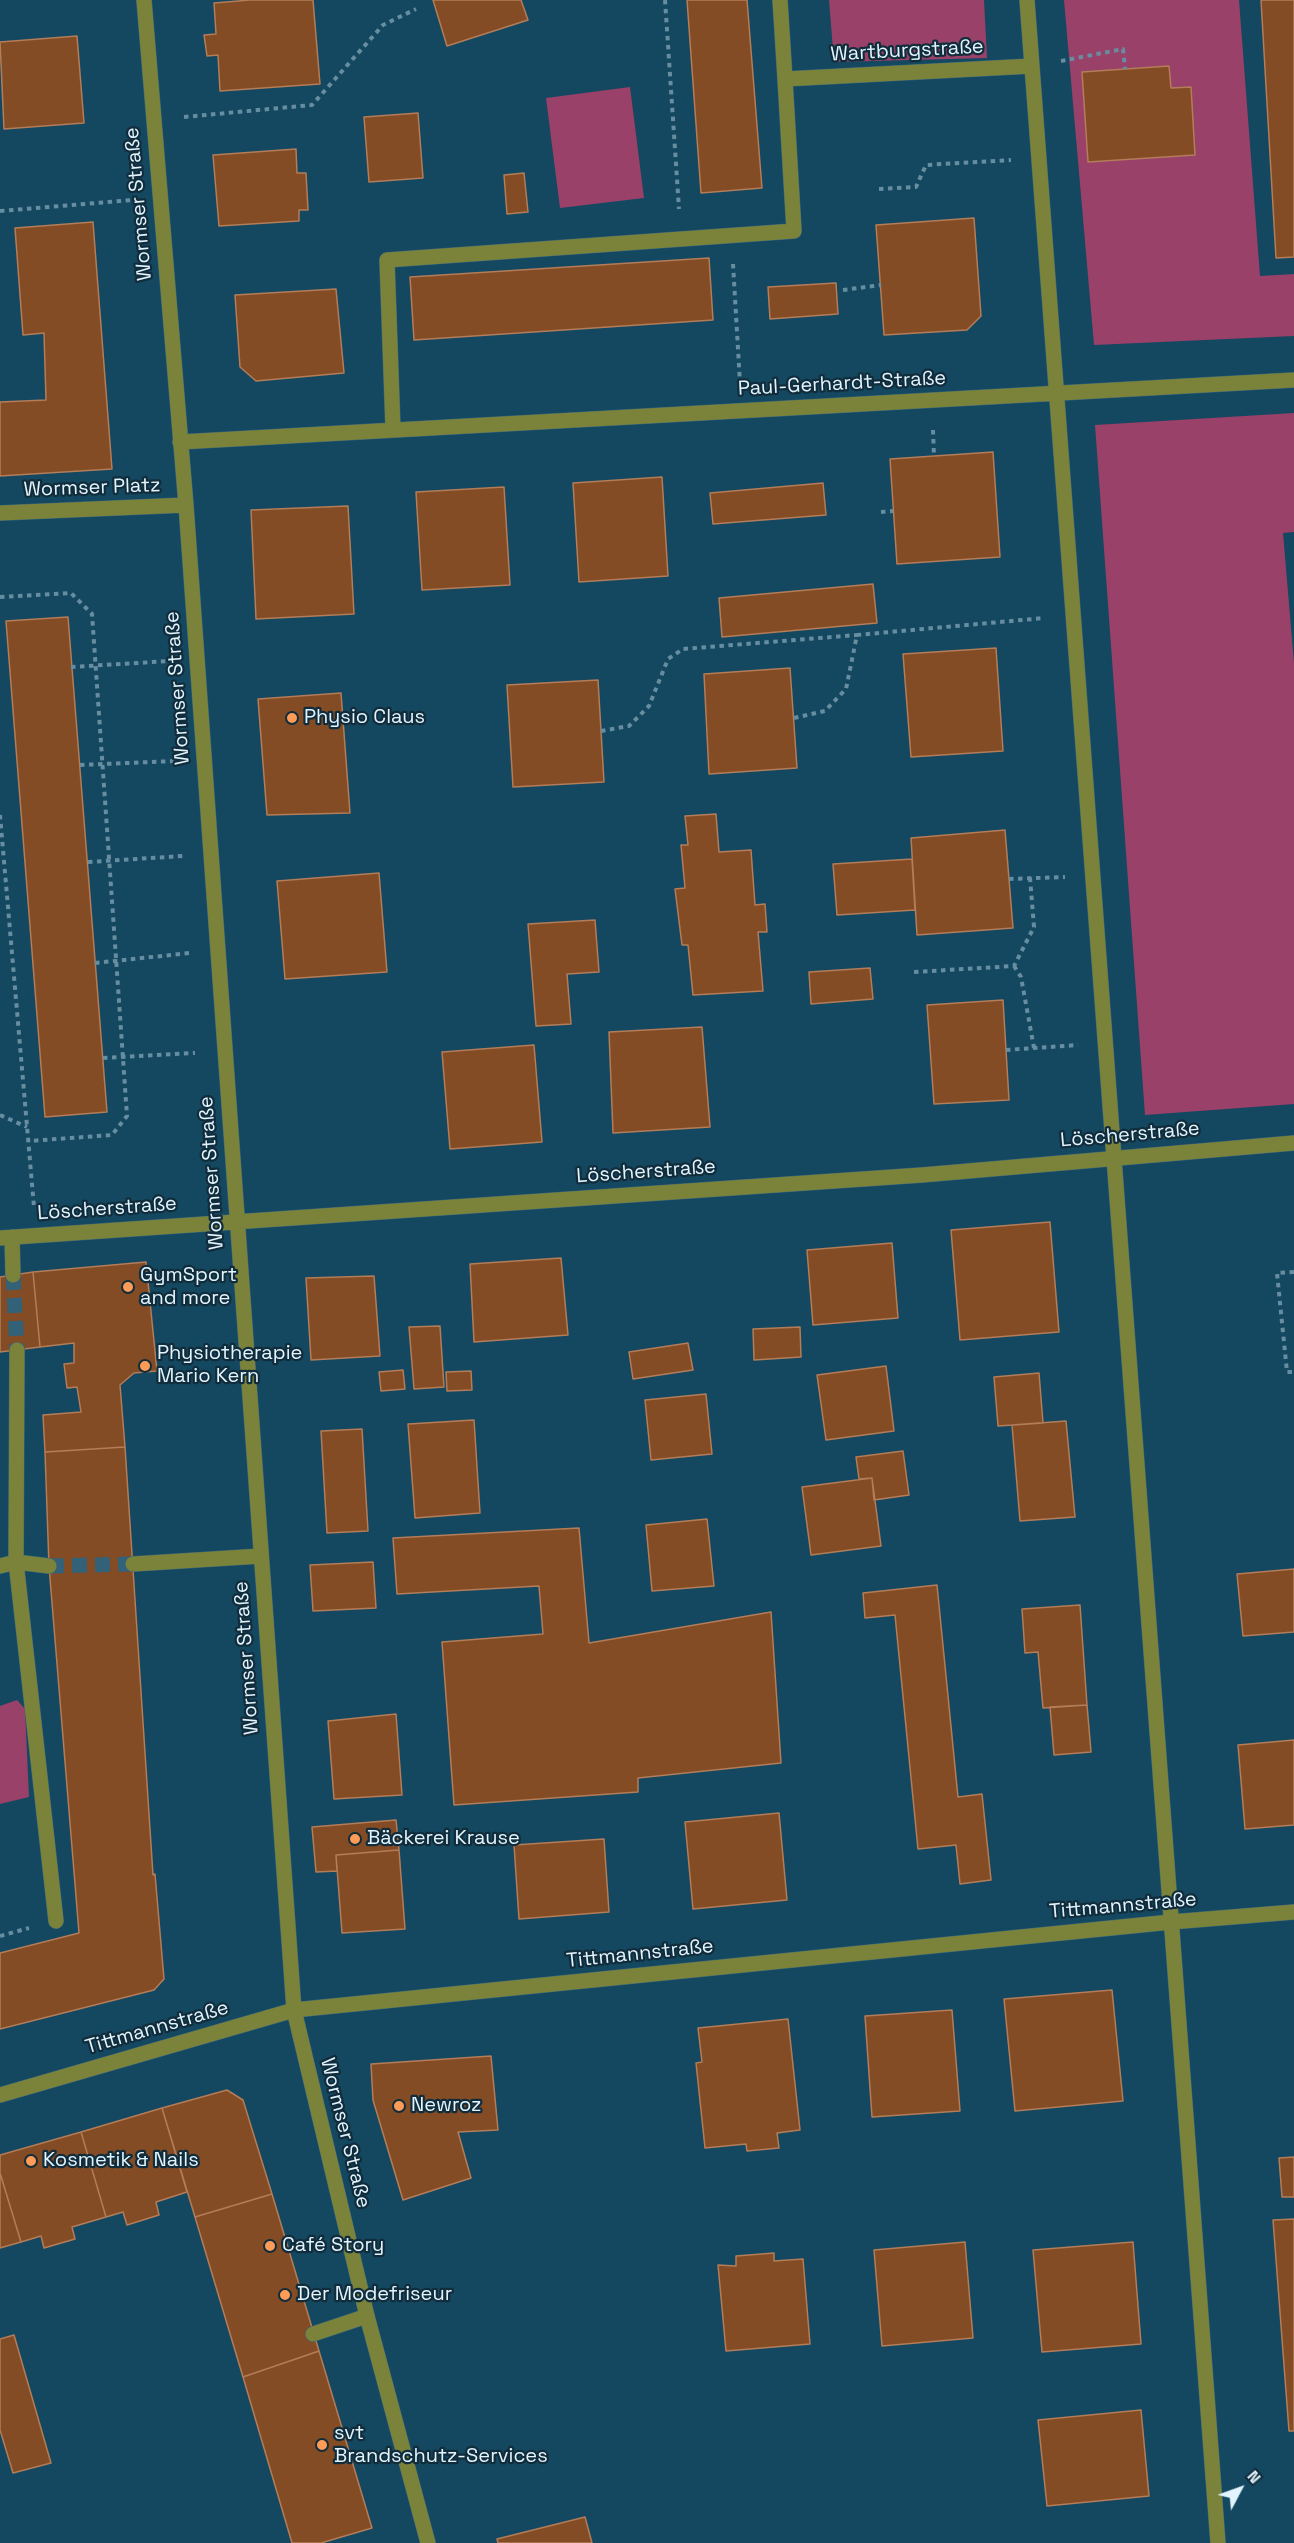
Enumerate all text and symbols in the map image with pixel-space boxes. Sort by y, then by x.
street label: Wartburgstraße [830,35,984,67]
street label: Wormser Straße [120,126,158,282]
street label: Paul-Gerhardt-Straße [737,367,947,401]
street label: Wormser Platz [23,474,161,502]
street label: Wormser Straße [161,610,195,766]
place label: Physio Claus [304,706,425,730]
marker: Physio Claus [285,711,299,725]
street label: Wormser Straße [195,1095,229,1251]
street label: Löscherstraße [1059,1117,1201,1153]
street label: Löscherstraße [575,1155,717,1189]
street label: Löscherstraße [36,1192,178,1226]
place label: GymSport and more [140,1264,237,1311]
marker: GymSport and more [121,1280,135,1294]
place label: Physiotherapie Mario Kern [157,1342,302,1389]
marker: Physiotherapie Mario Kern [138,1359,152,1373]
street label: Wormser Straße [230,1580,264,1736]
place label: Bäckerei Krause [367,1827,520,1851]
marker: Bäckerei Krause [348,1832,362,1846]
street label: Tittmannstraße [1048,1888,1198,1924]
street label: Tittmannstraße [565,1934,715,1974]
street label: Tittmannstraße [83,1996,231,2060]
street label: Wormser Straße [315,2055,375,2211]
place label: Newroz [411,2094,482,2118]
marker: Newroz [392,2099,406,2113]
place label: Kosmetik & Nails [43,2149,199,2173]
marker: Kosmetik & Nails [24,2154,38,2168]
place label: Café Story [282,2234,384,2258]
marker: Café Story [263,2239,277,2253]
place label: Der Modefriseur [297,2283,452,2307]
marker: Der Modefriseur [278,2288,292,2302]
place label: svt Brandschutz-Services [334,2422,548,2469]
marker: svt Brandschutz-Services [315,2438,329,2452]
north arrow [1210,2459,1270,2519]
text: N [1243,2466,1265,2488]

